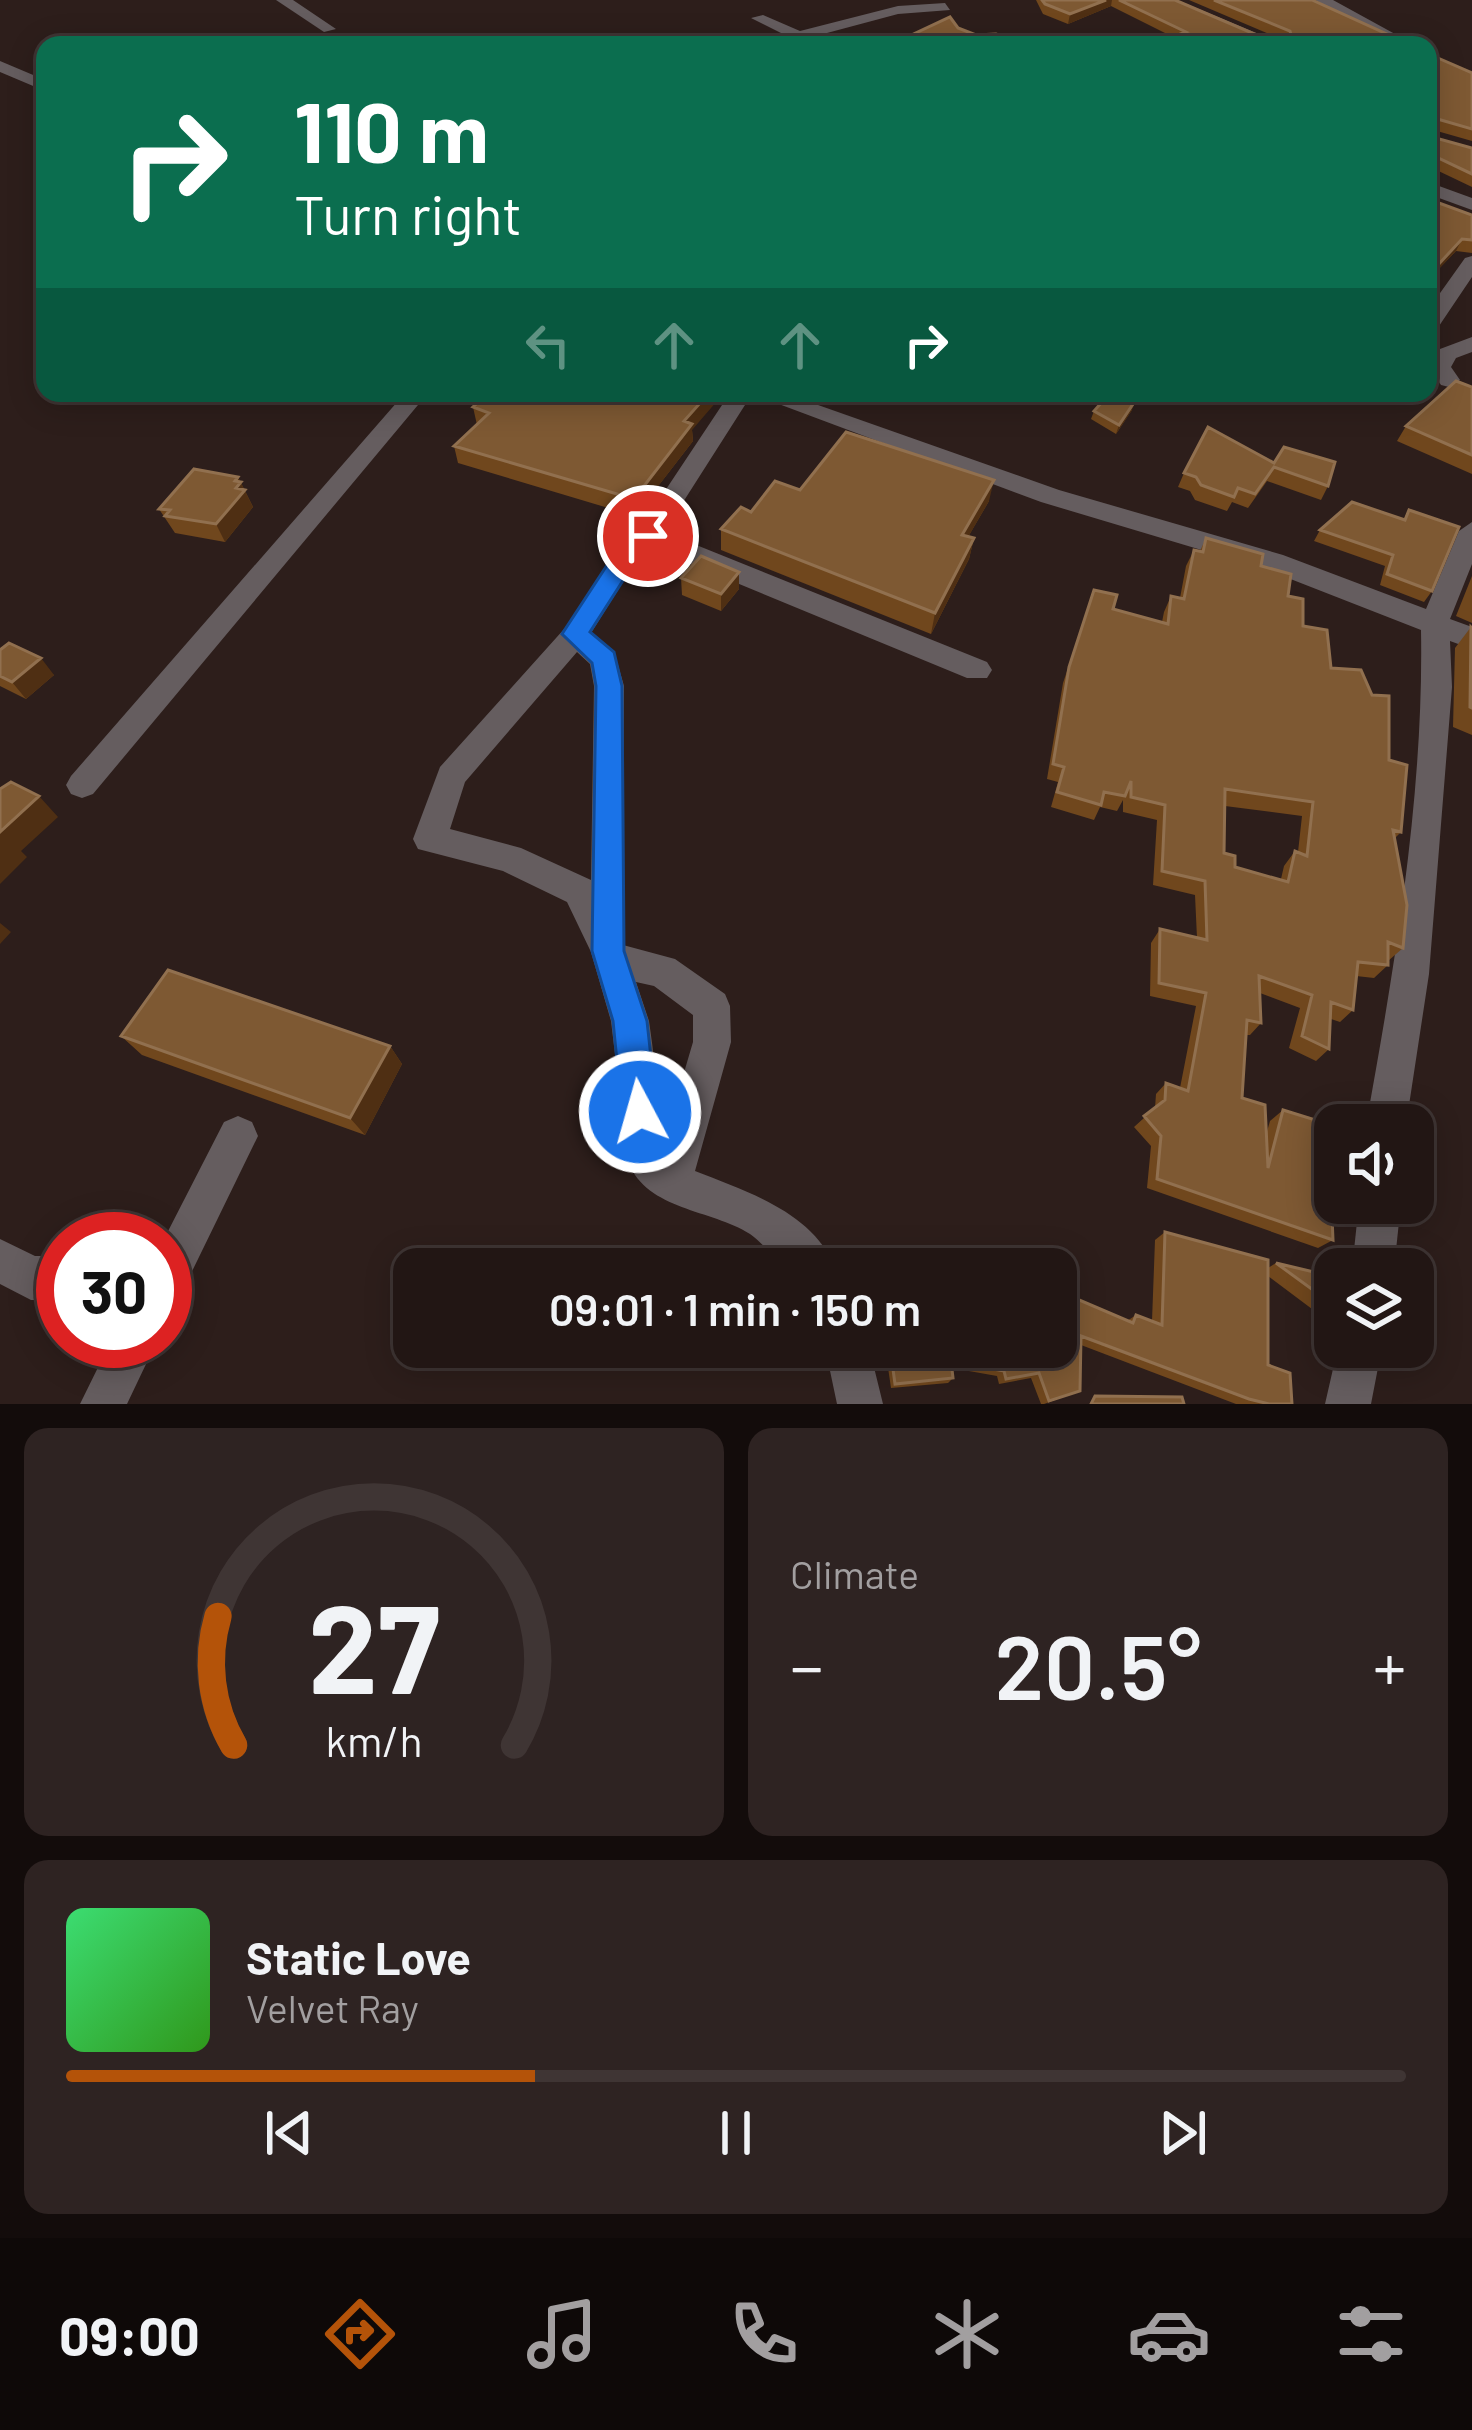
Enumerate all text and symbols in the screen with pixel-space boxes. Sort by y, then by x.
text: 110 m [294,79,489,180]
icon: right [96,84,252,240]
text: Turn right [294,181,522,246]
icon: left [515,312,581,378]
icon: ahead [641,312,707,378]
icon: ahead [767,312,833,378]
icon: right [893,312,959,378]
pin [597,485,699,587]
icon: arrive [615,503,681,569]
position arrow [577,1049,703,1175]
map controls [1314,1104,1434,1368]
button: sound [1314,1104,1434,1224]
speed limit sign: 30 [36,1212,192,1368]
button: layers [1314,1248,1434,1368]
text: 09:01 · 1 min · 150 m [549,1281,921,1335]
text: Climate [790,1550,919,1597]
text: 27 [308,1569,440,1719]
text: 20.5° [995,1610,1202,1718]
text: − [790,1625,823,1704]
text: + [1373,1625,1406,1704]
text: km/h [325,1714,423,1766]
text: Static Love [246,1930,471,1984]
text: Velvet Ray [246,1984,419,2031]
icon: previous [256,2100,322,2166]
icon: pause [703,2100,769,2166]
icon: next [1150,2100,1216,2166]
icon: directions [318,2292,402,2376]
icon: music [520,2292,604,2376]
icon: phone [722,2292,806,2376]
icon: climate [925,2292,1009,2376]
icon: car [1127,2292,1211,2376]
icon: filters [1329,2292,1413,2376]
text: 09:00 [59,2302,200,2367]

